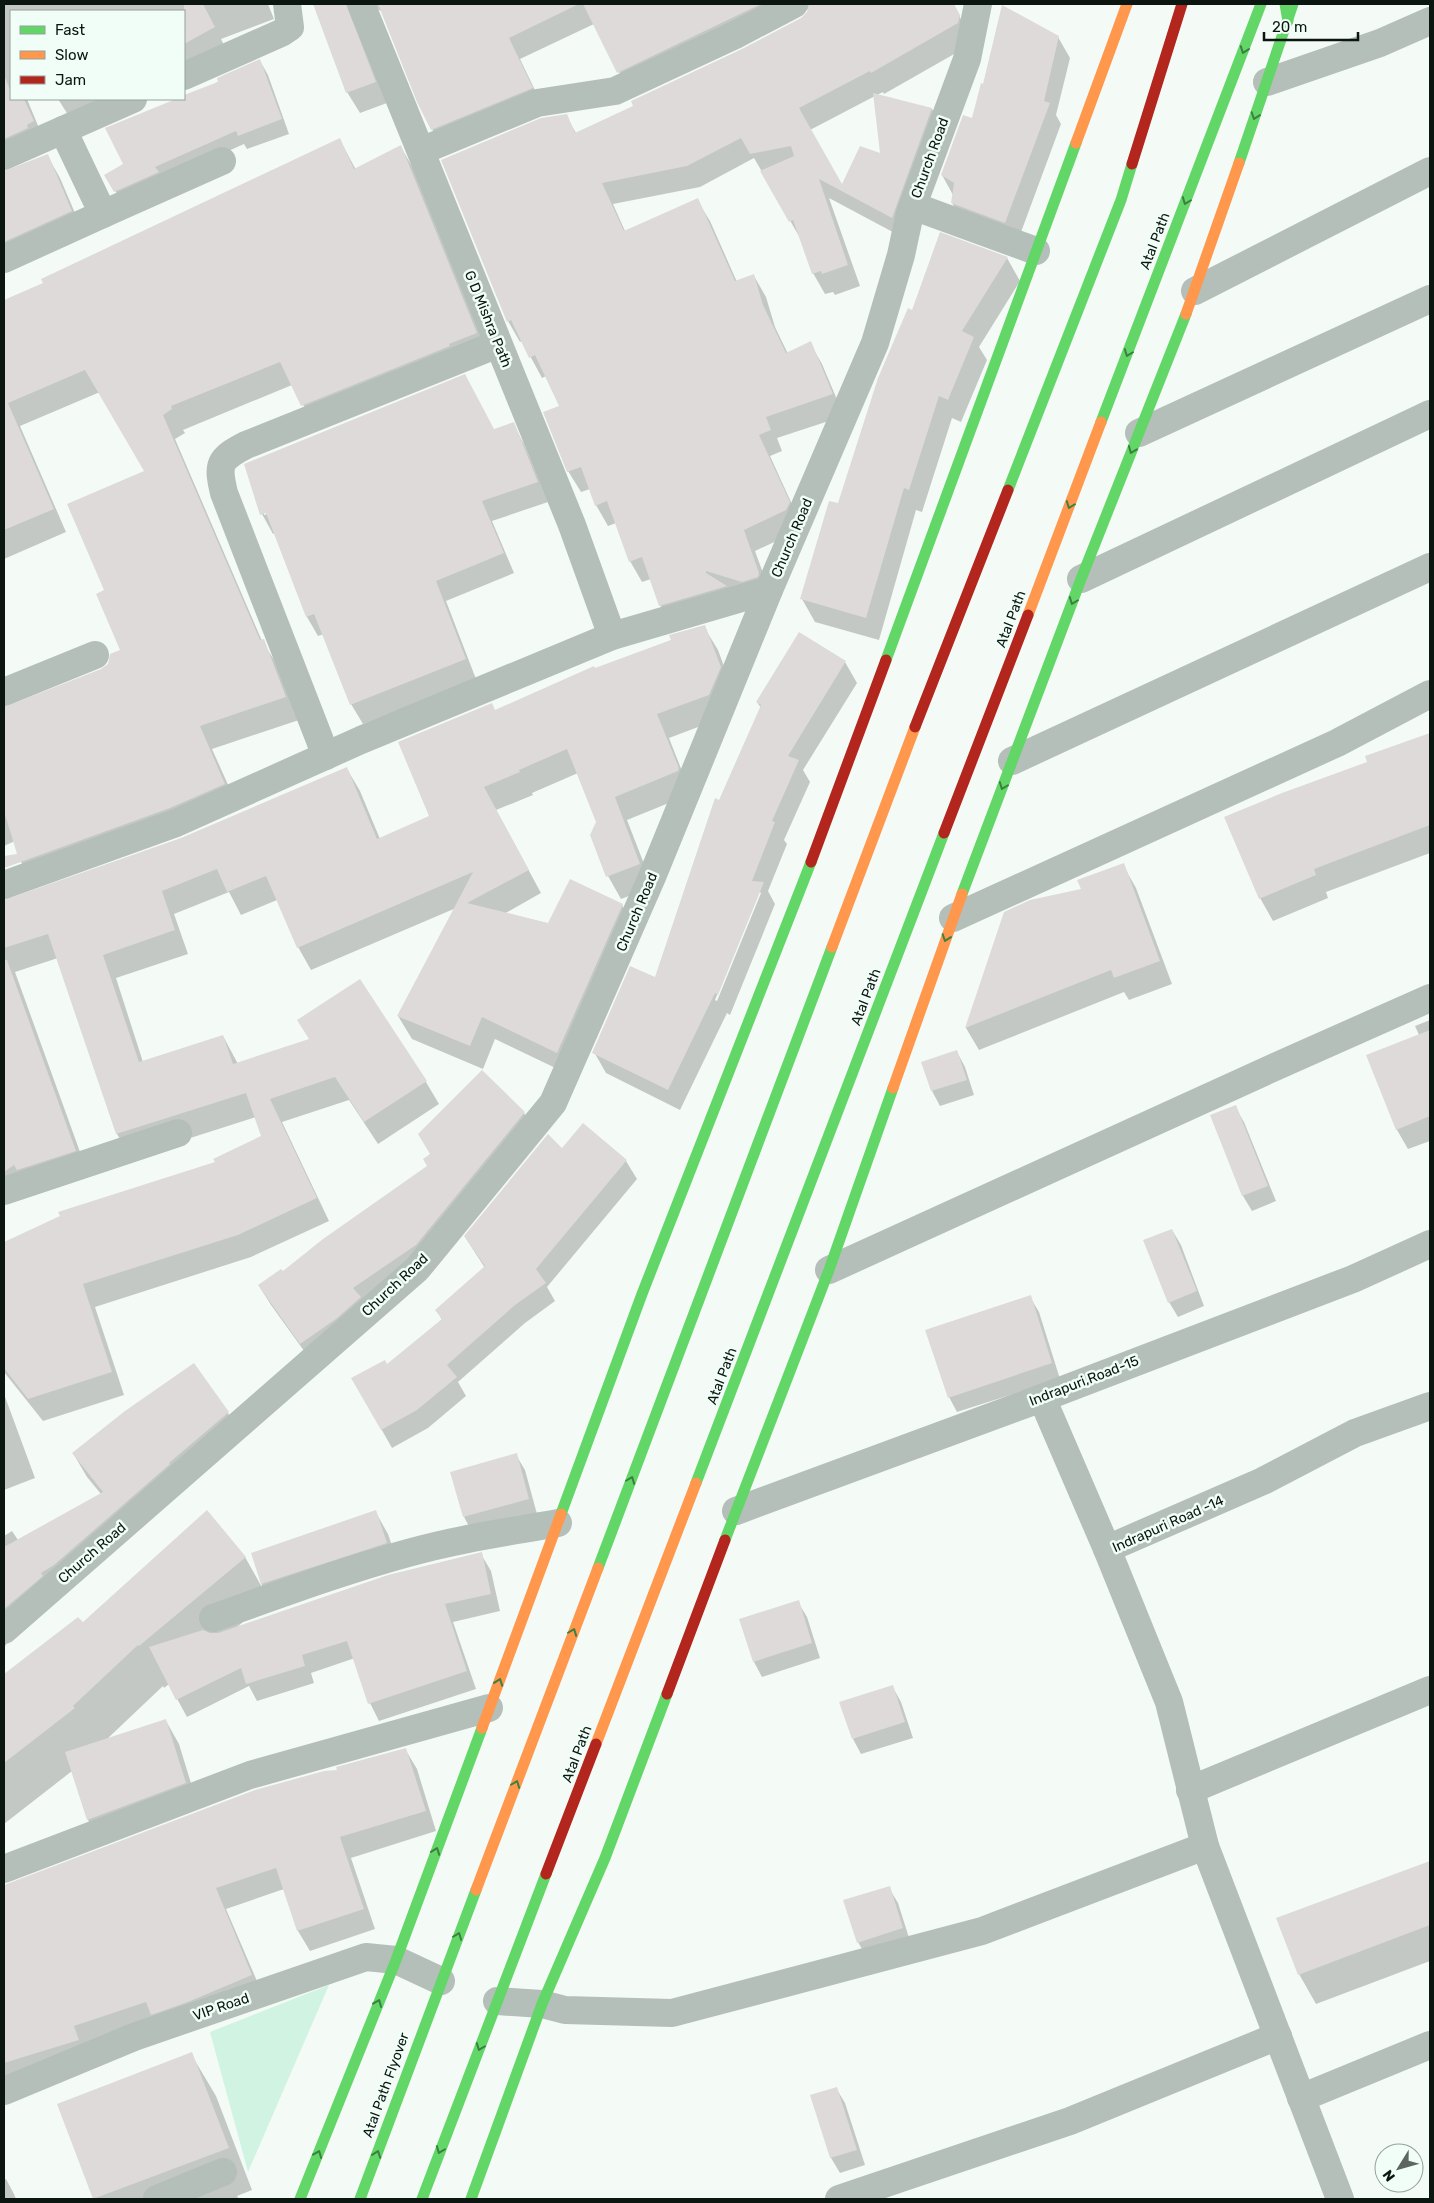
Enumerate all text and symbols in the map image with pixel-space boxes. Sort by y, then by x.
legend [10,10,185,100]
scale bar [1264,10,1358,42]
text: 20 m [1272,18,1307,36]
text: Fast [55,21,85,39]
one-way arrow [1240,45,1250,53]
text: Slow [55,46,88,64]
text: Jam [55,71,86,89]
one-way arrow [1251,112,1261,120]
street label: Church Road [908,115,952,201]
one-way arrow [1182,197,1192,205]
street label: Atal Path [1136,210,1174,272]
street label: G D Mishra Path [461,268,515,370]
one-way arrow [1124,348,1134,357]
one-way arrow [1128,445,1139,454]
street label: Church Road [768,496,816,580]
one-way arrow [1066,500,1076,509]
street label: Atal Path [992,588,1030,650]
one-way arrow [1069,596,1079,605]
one-way arrow [999,781,1009,790]
street label: Church Road [613,870,661,954]
one-way arrow [942,933,952,942]
street label: Atal Path [847,966,885,1028]
street label: Church Road [358,1250,432,1320]
street label: Atal Path [703,1345,741,1407]
street label: Indrapuri,Road-15 [1027,1352,1141,1410]
one-way arrow [625,1476,635,1484]
street label: Indrapuri Road -14 [1110,1492,1227,1556]
street label: Church Road [55,1519,129,1587]
one-way arrow [567,1628,577,1636]
one-way arrow [493,1679,503,1687]
street label: Atal Path [558,1723,596,1785]
one-way arrow [510,1780,520,1789]
one-way arrow [430,1847,440,1856]
one-way arrow [452,1932,463,1941]
street label: VIP Road [191,1989,251,2025]
one-way arrow [372,1999,383,2008]
street label: Atal Path Flyover [359,2030,413,2140]
one-way arrow [476,2042,486,2050]
north arrow [1374,2143,1424,2193]
one-way arrow [436,2145,447,2154]
one-way arrow [312,2150,322,2159]
one-way arrow [371,2150,381,2158]
text: N [1379,2166,1399,2185]

